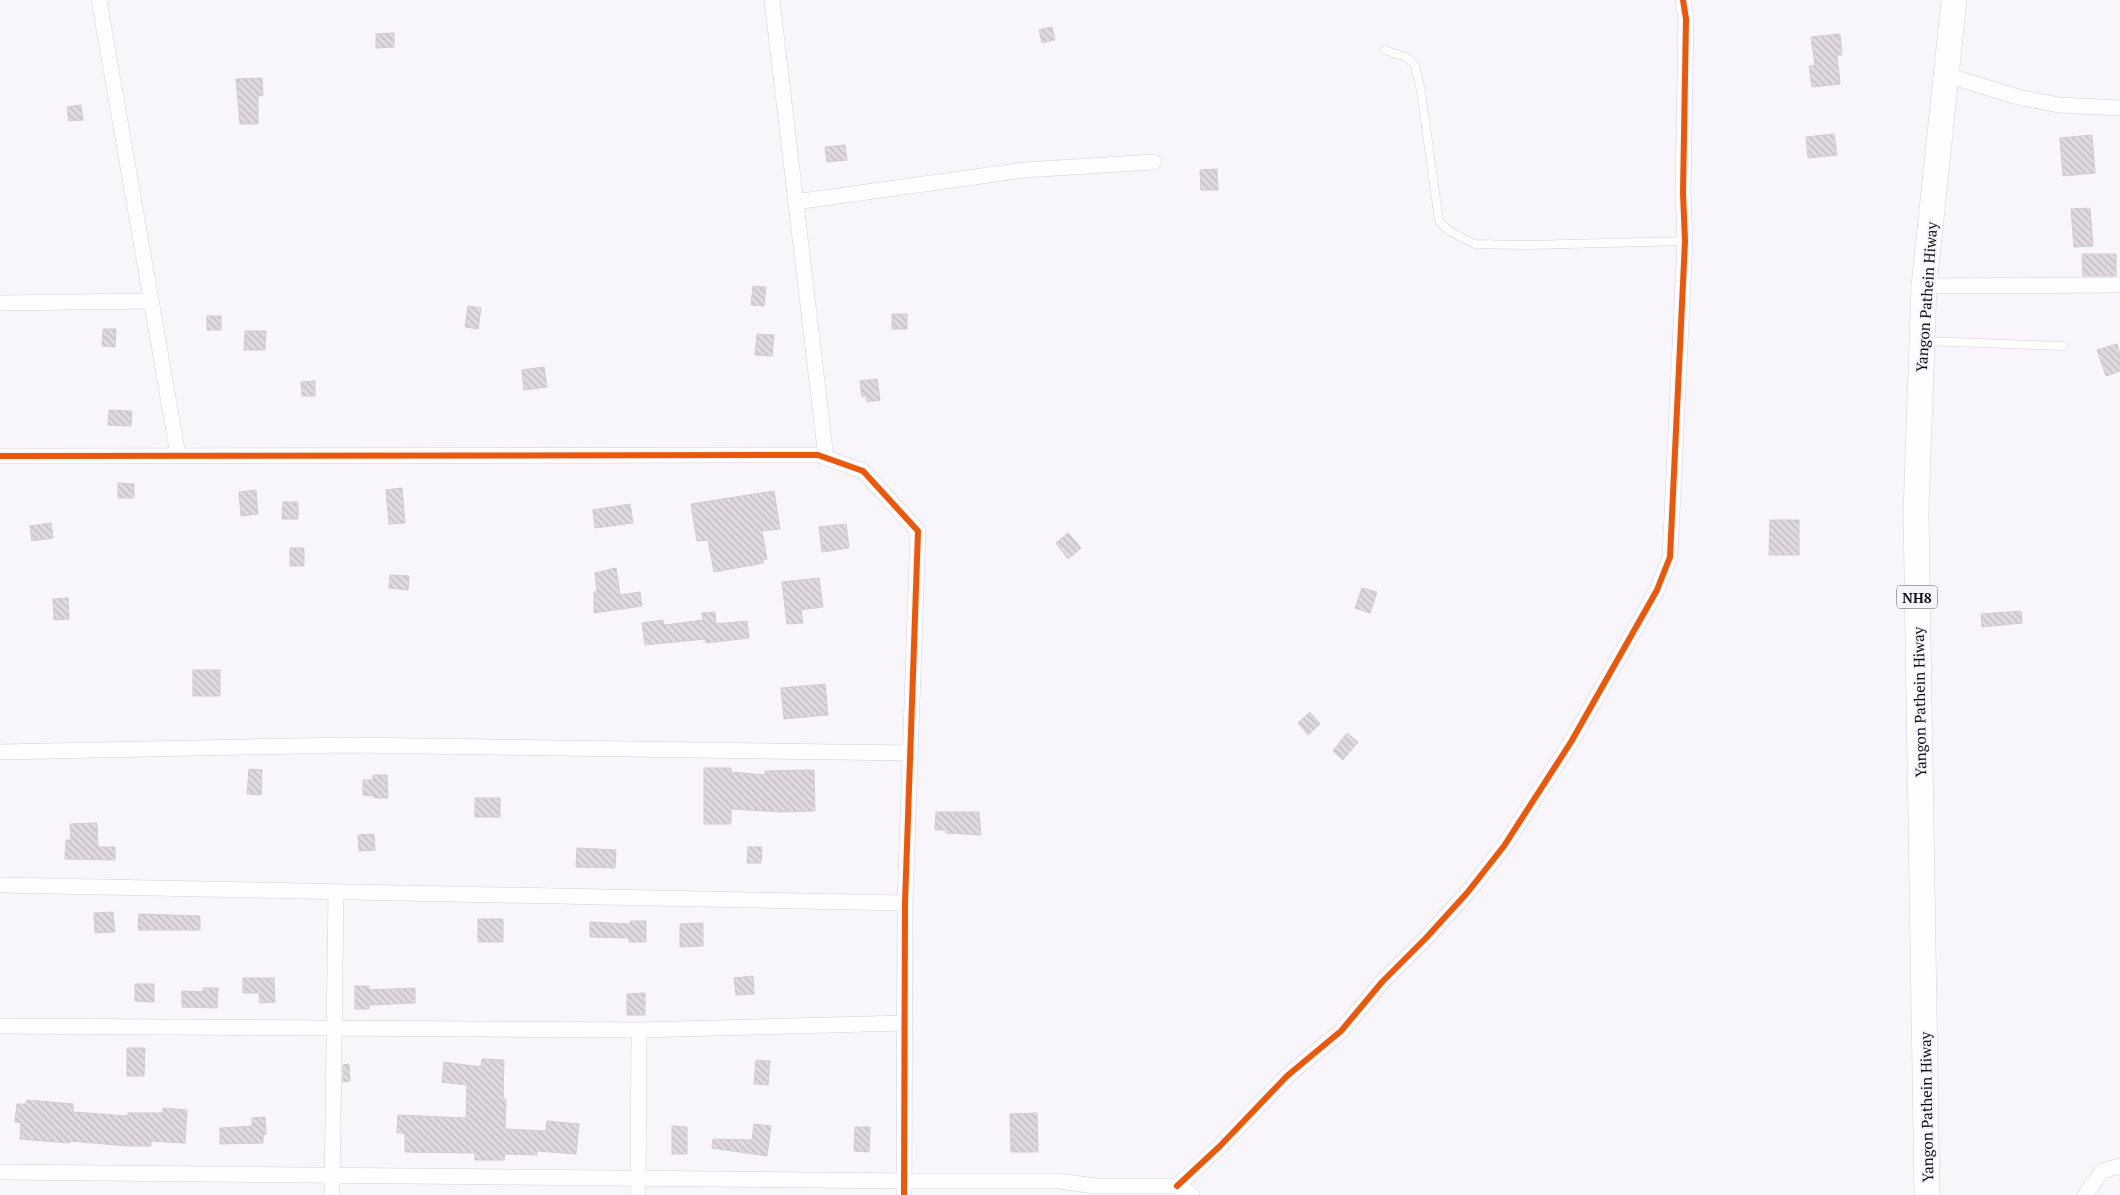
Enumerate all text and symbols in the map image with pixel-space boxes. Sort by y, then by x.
street label: Yangon Pathein Hiway [1911,221,1941,373]
road number: NH8 [1897,586,1937,608]
street label: Yangon Pathein Hiway [1908,626,1930,777]
street label: Yangon Pathein Hiway [1915,1031,1937,1182]

